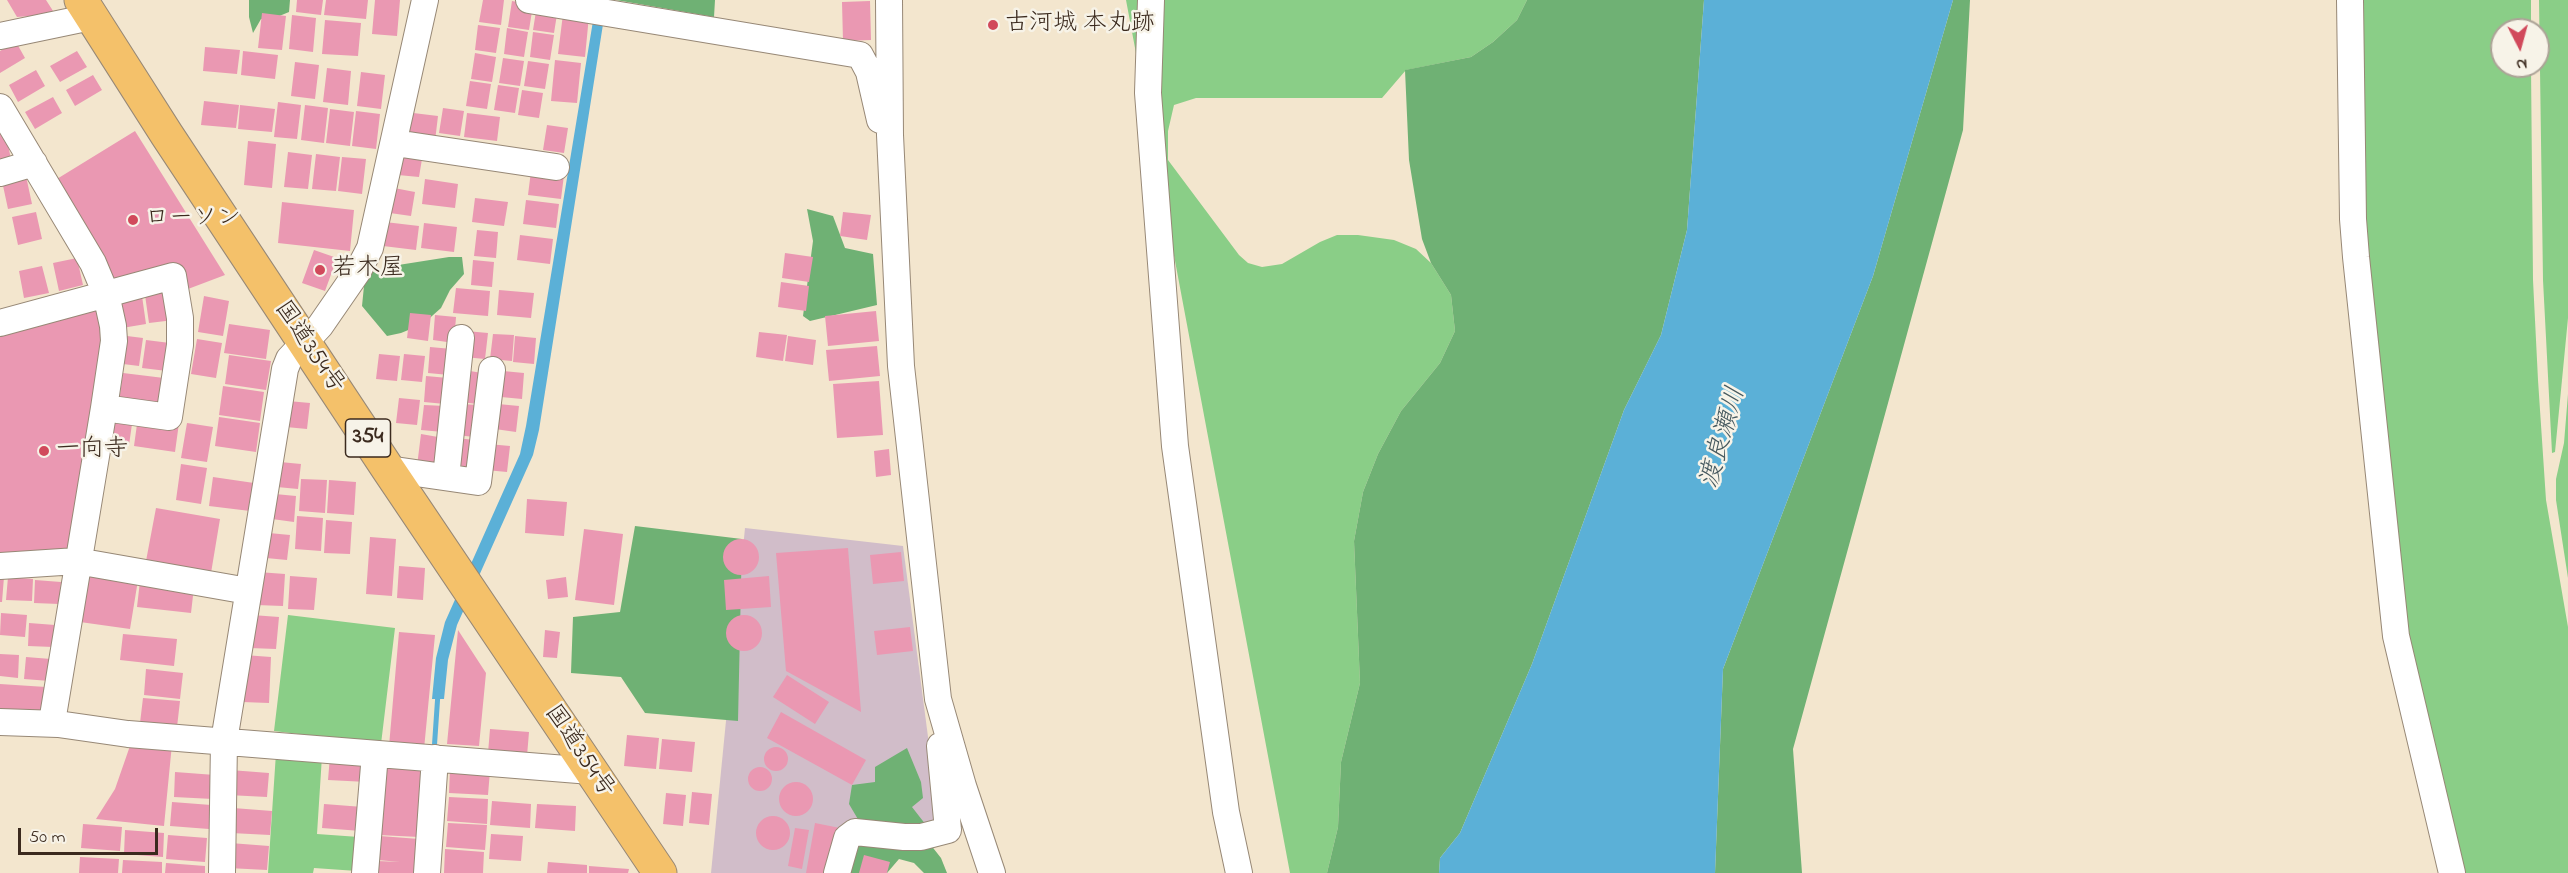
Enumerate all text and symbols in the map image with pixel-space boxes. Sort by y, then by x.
place label: 古河城 本丸跡 [1005,11,1155,39]
marker: 古河城 本丸跡 [986,18,1000,32]
north arrow [2490,18,2550,78]
text: N [2515,51,2528,76]
place label: ローソン [145,206,241,234]
marker: ローソン [126,213,140,227]
place label: 若木屋 [332,256,404,284]
marker: 若木屋 [313,263,327,277]
street label: 国道354号 [267,296,349,400]
water label: 渡良瀬川 [1696,384,1754,492]
road number: 354 [346,419,391,457]
place label: 一向寺 [56,437,128,465]
marker: 一向寺 [37,444,51,458]
street label: 国道354号 [537,700,619,804]
scale bar [21,816,160,854]
text: 50 m [29,825,66,851]

